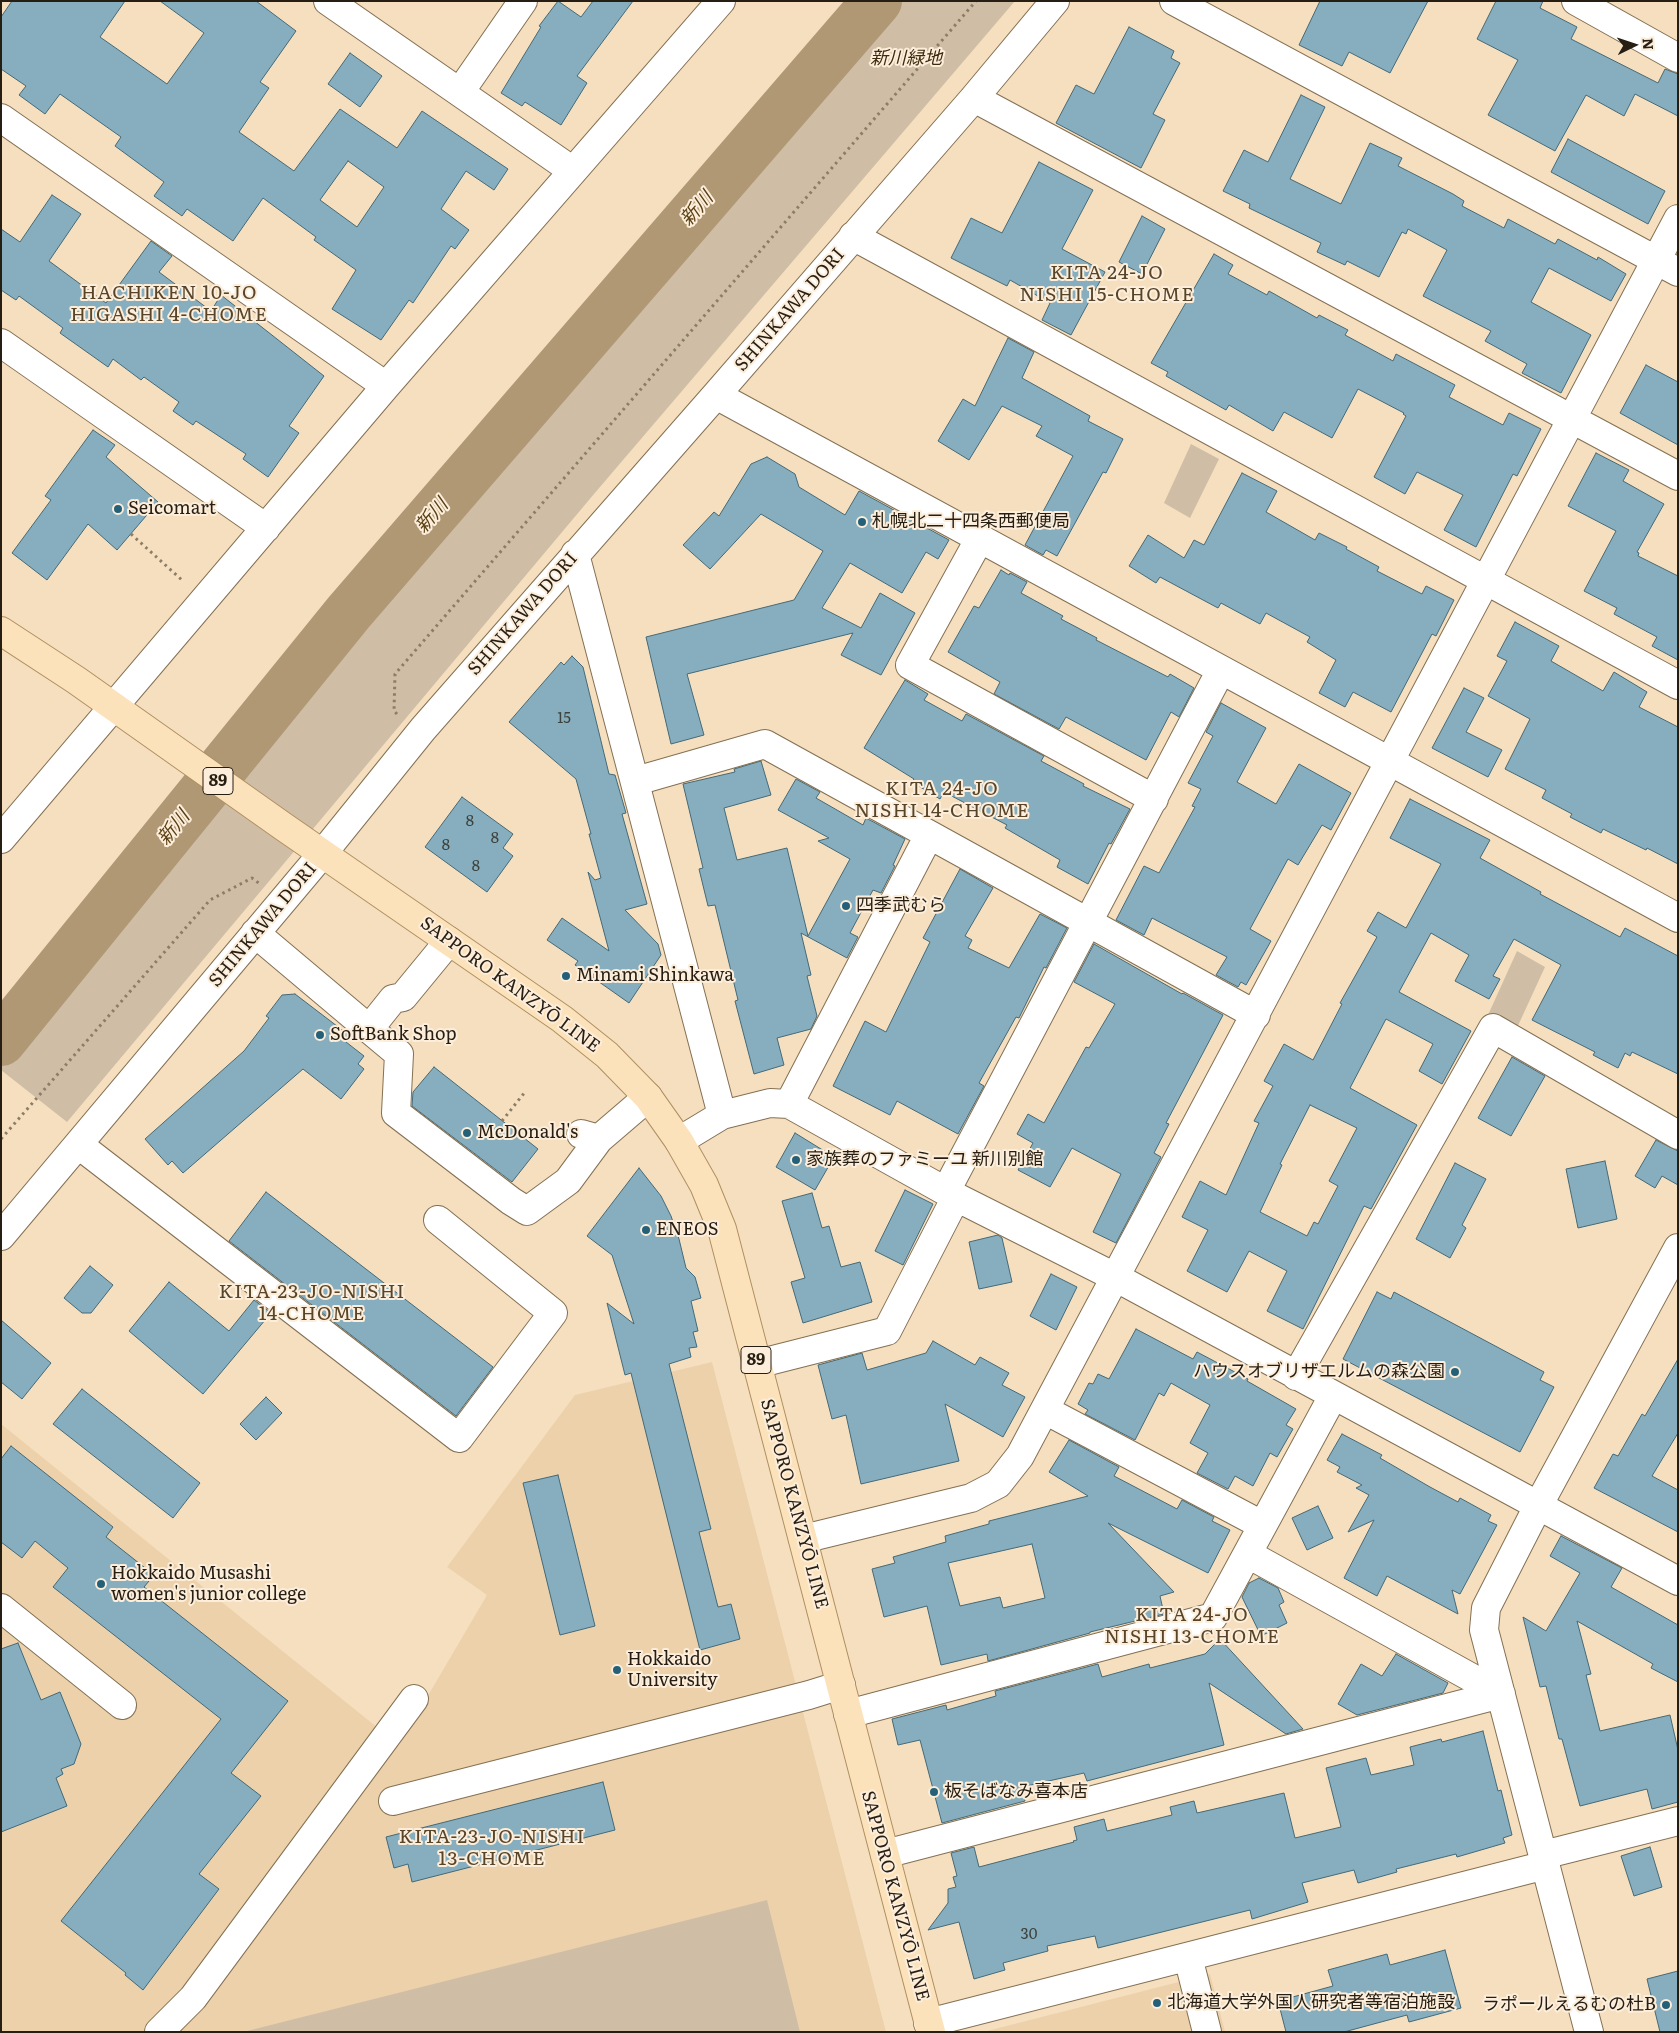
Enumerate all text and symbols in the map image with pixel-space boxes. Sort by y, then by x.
north arrow [1609,20,1659,70]
text: N [1639,37,1659,51]
park label: 新川緑地 [870,48,942,70]
water label: 新川 [676,187,718,231]
street label: SHINKAWA DORI [731,244,849,376]
district label: KITA 24-JO NISHI 15-CHOME [1018,262,1196,306]
district label: HACHIKEN 10-JO HIGASHI 4-CHOME [68,282,270,326]
water label: 新川 [411,494,453,538]
place label: Seicomart [128,498,216,520]
marker: Seicomart [112,503,124,515]
place label: 札幌北二十四条西郵便局 [872,511,1070,533]
marker: 札幌北二十四条西郵便局 [856,516,868,528]
street label: SHINKAWA DORI [464,548,582,680]
house number: 15 [557,710,571,728]
road number: 89 [203,768,233,794]
district label: KITA 24-JO NISHI 14-CHOME [853,778,1031,822]
water label: 新川 [153,806,195,850]
house number: 8 [466,813,474,831]
house number: 8 [491,830,499,848]
house number: 8 [442,837,450,855]
street label: SHINKAWA DORI [205,858,321,992]
house number: 8 [472,858,480,876]
place label: 四季武むら [856,895,946,917]
marker: 四季武むら [840,900,852,912]
street label: SAPPORO KANZYŌ LINE [416,913,604,1057]
place label: Minami Shinkawa [576,965,734,987]
marker: Minami Shinkawa [560,970,572,982]
place label: SoftBank Shop [330,1024,457,1046]
marker: SoftBank Shop [314,1029,326,1041]
place label: McDonald's [477,1122,578,1144]
marker: McDonald's [461,1127,473,1139]
place label: 家族葬のファミーユ 新川別館 [806,1149,1044,1171]
marker: 家族葬のファミーユ 新川別館 [790,1154,802,1166]
place label: ENEOS [656,1219,718,1241]
marker: ENEOS [640,1224,652,1236]
district label: KITA-23-JO-NISHI 14-CHOME [217,1281,407,1325]
road number: 89 [741,1346,771,1374]
place label: ハウスオブリザエルムの森公園 [1193,1361,1445,1383]
marker: ハウスオブリザエルムの森公園 [1449,1366,1461,1378]
street label: SAPPORO KANZYŌ LINE [756,1396,832,1612]
place label: Hokkaido Musashi women's junior college [111,1563,306,1606]
marker: Hokkaido Musashi women's junior college [95,1578,107,1590]
district label: KITA 24-JO NISHI 13-CHOME [1102,1604,1282,1648]
place label: Hokkaido University [627,1649,718,1692]
marker: Hokkaido University [611,1664,623,1676]
place label: 板そばなみ喜本店 [944,1781,1088,1803]
marker: 板そばなみ喜本店 [928,1786,940,1798]
street label: SAPPORO KANZYŌ LINE [857,1788,933,2004]
district label: KITA-23-JO-NISHI 13-CHOME [397,1826,587,1870]
house number: 30 [1021,1926,1037,1944]
place label: 北海道大学外国人研究者等宿泊施設 [1167,1992,1455,2014]
place label: ラポールえるむの杜B [1482,1994,1656,2016]
marker: 北海道大学外国人研究者等宿泊施設 [1151,1997,1163,2009]
marker: ラポールえるむの杜B [1660,1999,1672,2011]

